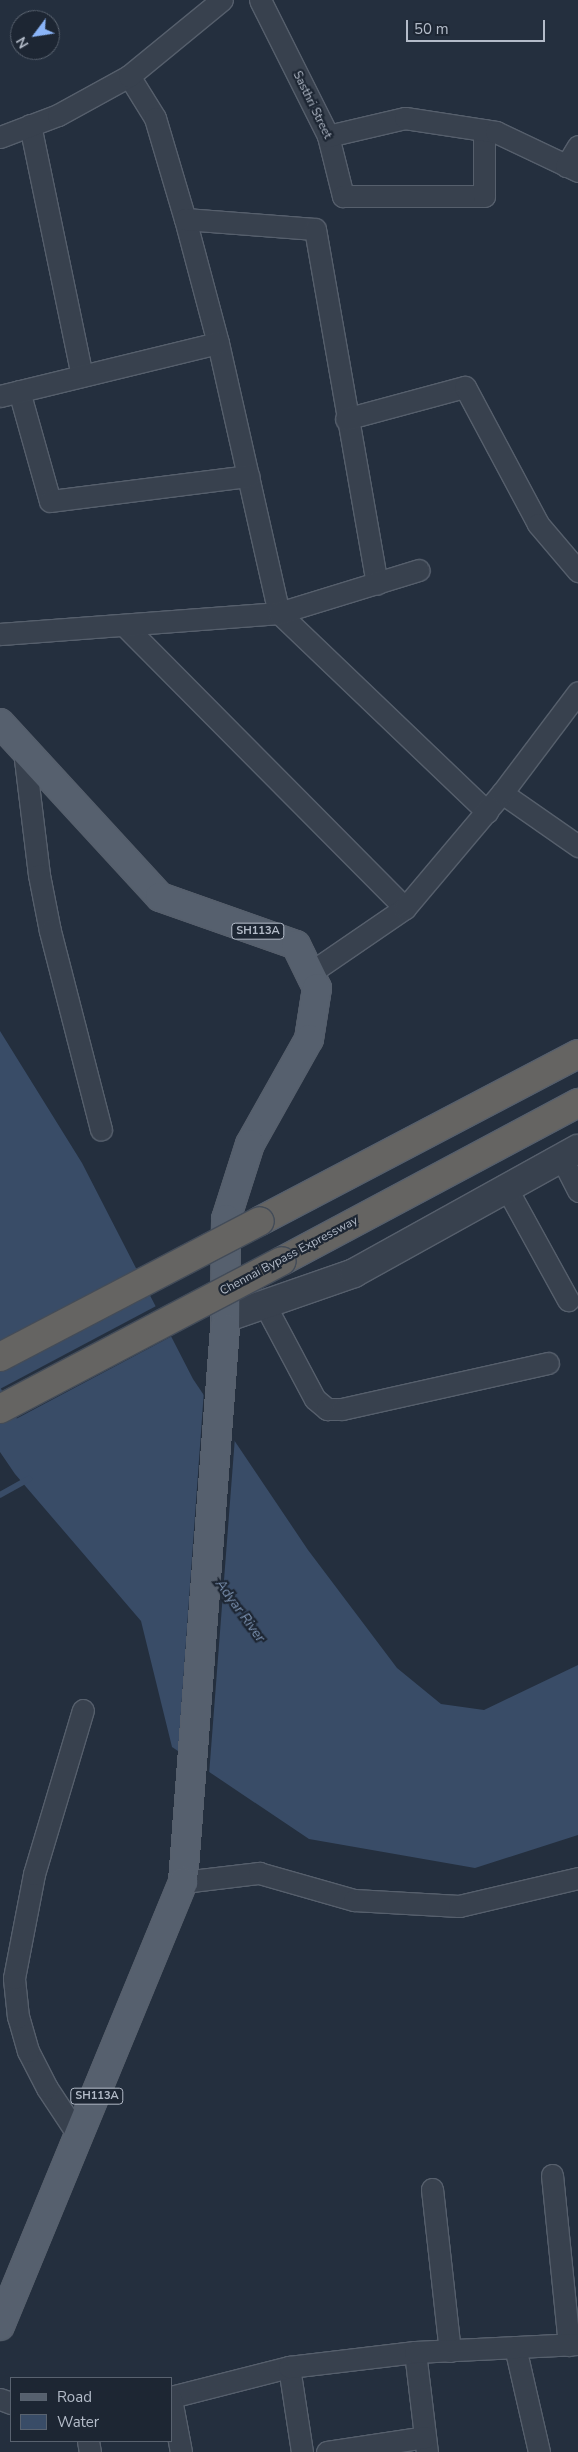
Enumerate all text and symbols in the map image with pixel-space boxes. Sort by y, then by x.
north arrow [10,10,60,60]
scale bar [408,10,547,42]
text: 50 m [414,19,449,39]
text: N [12,33,33,52]
street label: Sasthri Street [289,69,335,141]
road number: SH113A [230,922,286,939]
street label: Chennai Bypass Expressway [218,1213,360,1299]
water label: Adyar River [212,1576,268,1646]
road number: SH113A [70,2088,124,2104]
legend [10,2377,172,2442]
text: Road [57,2387,92,2407]
text: Water [57,2412,99,2432]

